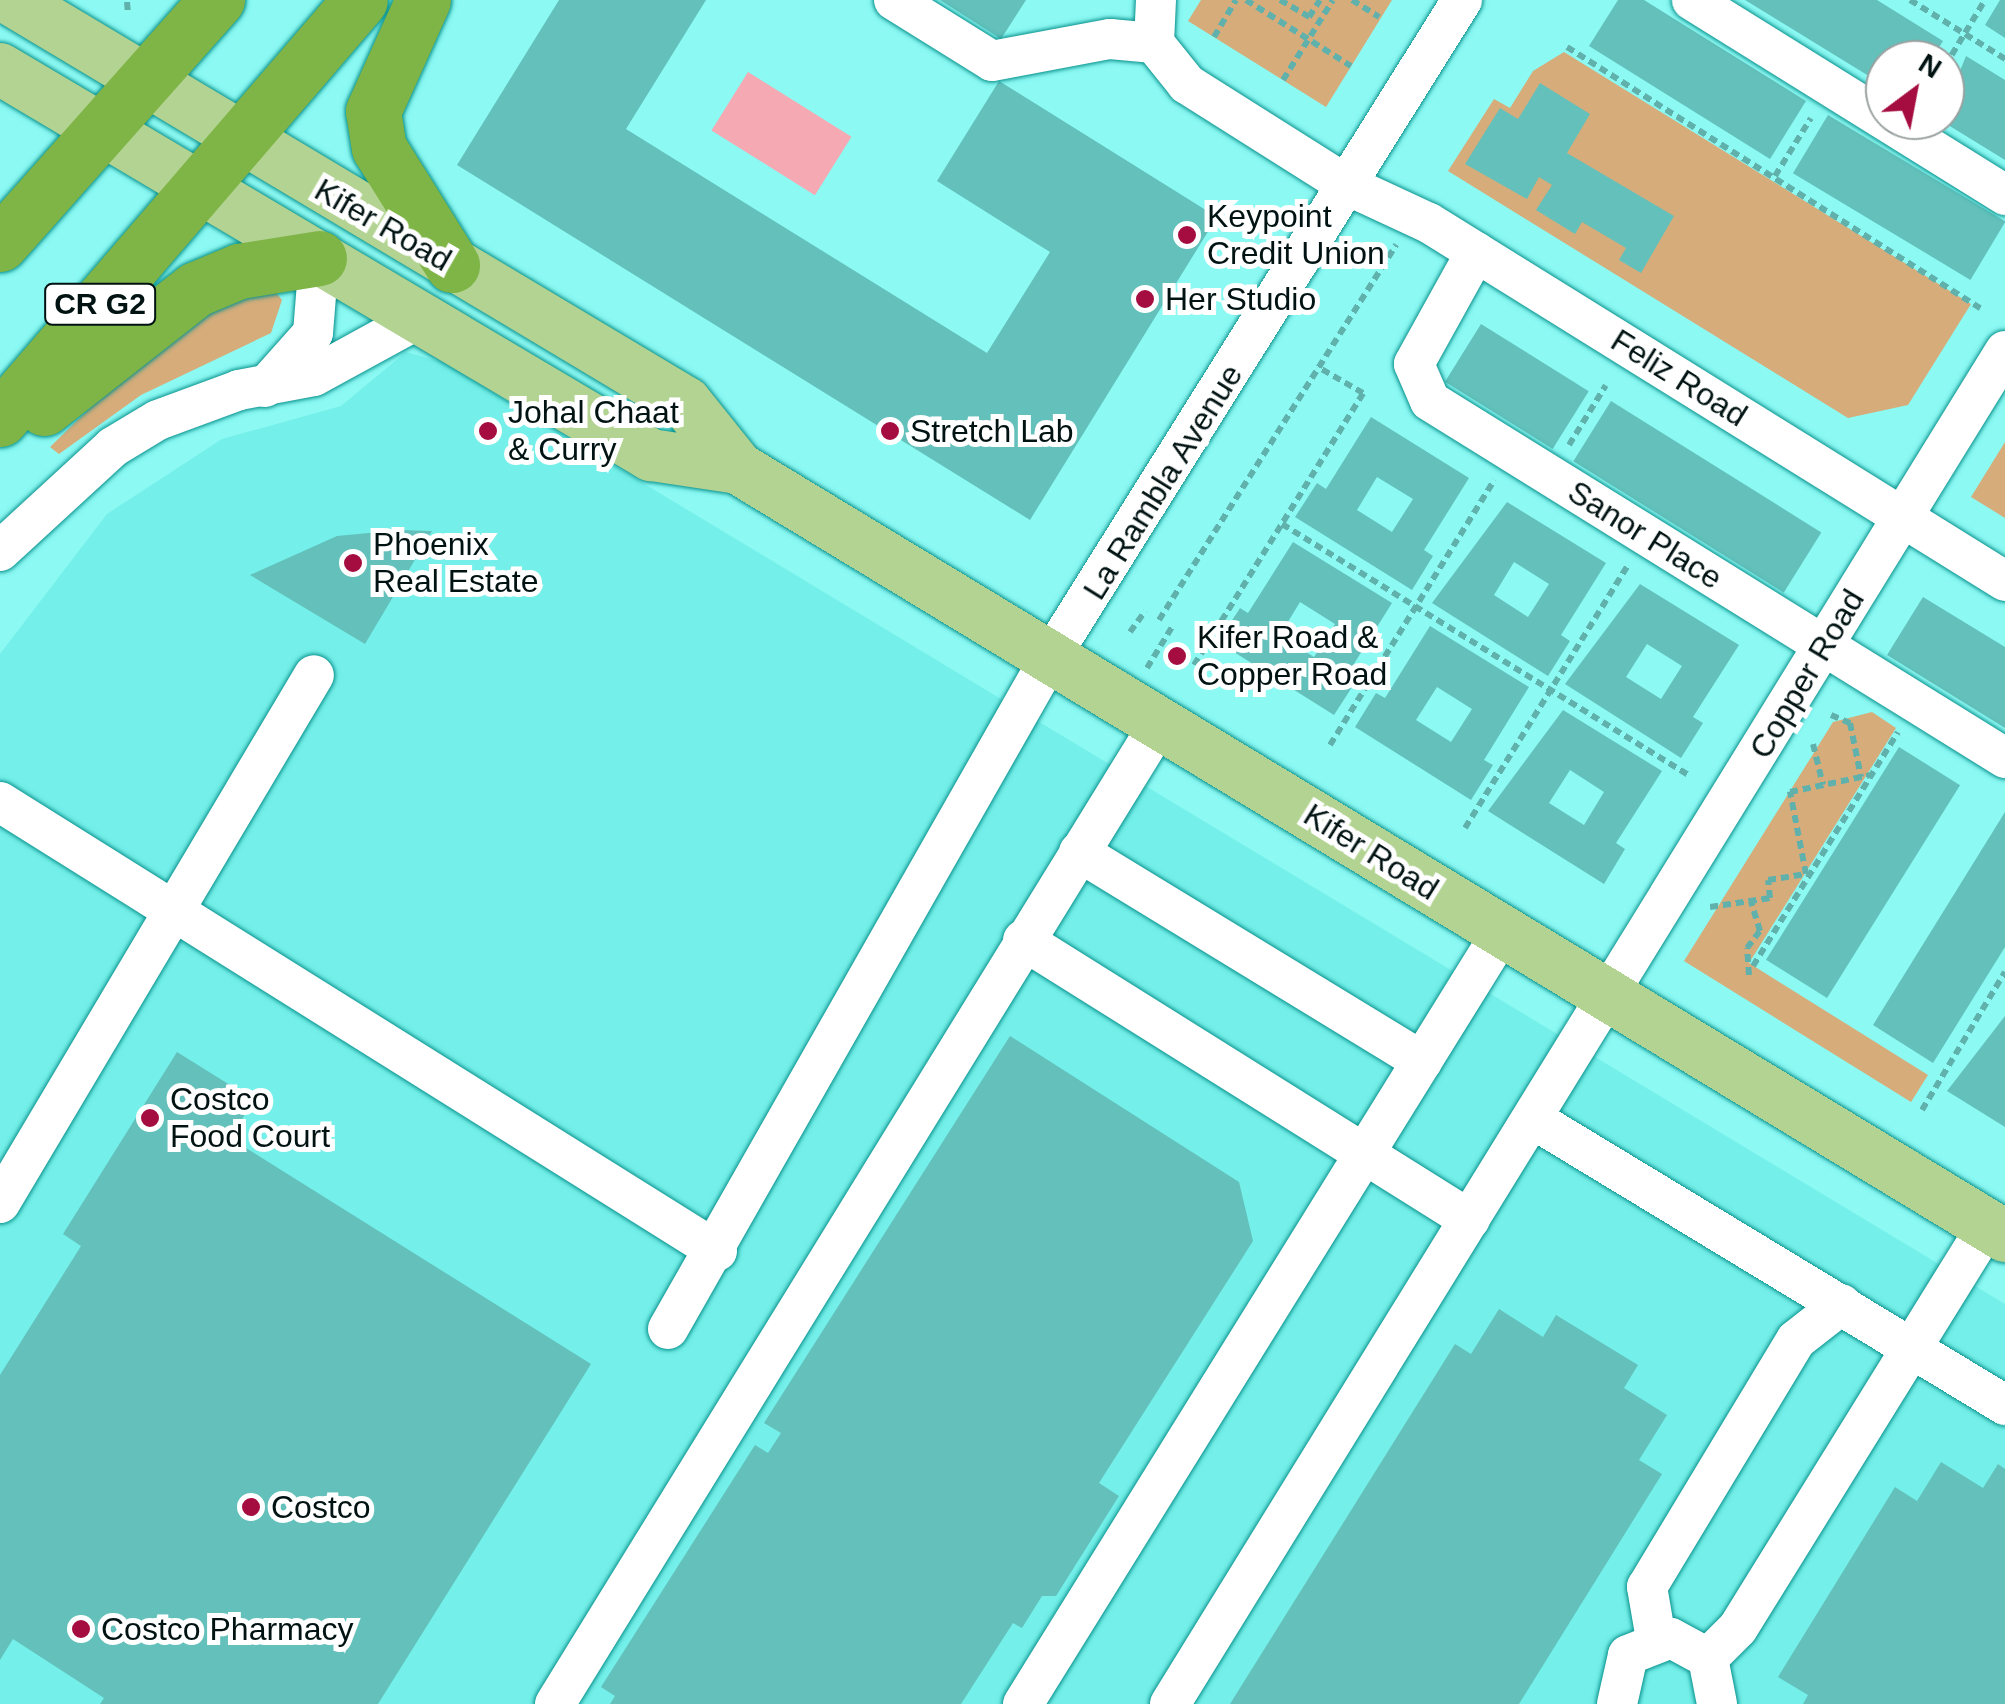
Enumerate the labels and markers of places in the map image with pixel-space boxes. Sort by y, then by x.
place label: Keypoint Credit Union [1207,198,1385,273]
marker: Keypoint Credit Union [1176,224,1198,246]
place label: Her Studio [1165,280,1316,318]
marker: Her Studio [1134,288,1156,310]
place label: Johal Chaat & Curry [508,394,679,469]
place label: Stretch Lab [910,412,1074,450]
marker: Johal Chaat & Curry [477,420,499,442]
marker: Stretch Lab [879,420,901,442]
place label: Phoenix Real Estate [373,526,538,601]
marker: Phoenix Real Estate [342,552,364,574]
place label: Kifer Road & Copper Road [1197,619,1387,694]
marker: Kifer Road & Copper Road [1166,645,1188,667]
place label: Costco Food Court [170,1081,330,1156]
marker: Costco Food Court [139,1107,161,1129]
place label: Costco [271,1488,371,1526]
marker: Costco [240,1496,262,1518]
place label: Costco Pharmacy [101,1610,354,1648]
marker: Costco Pharmacy [70,1618,92,1640]

